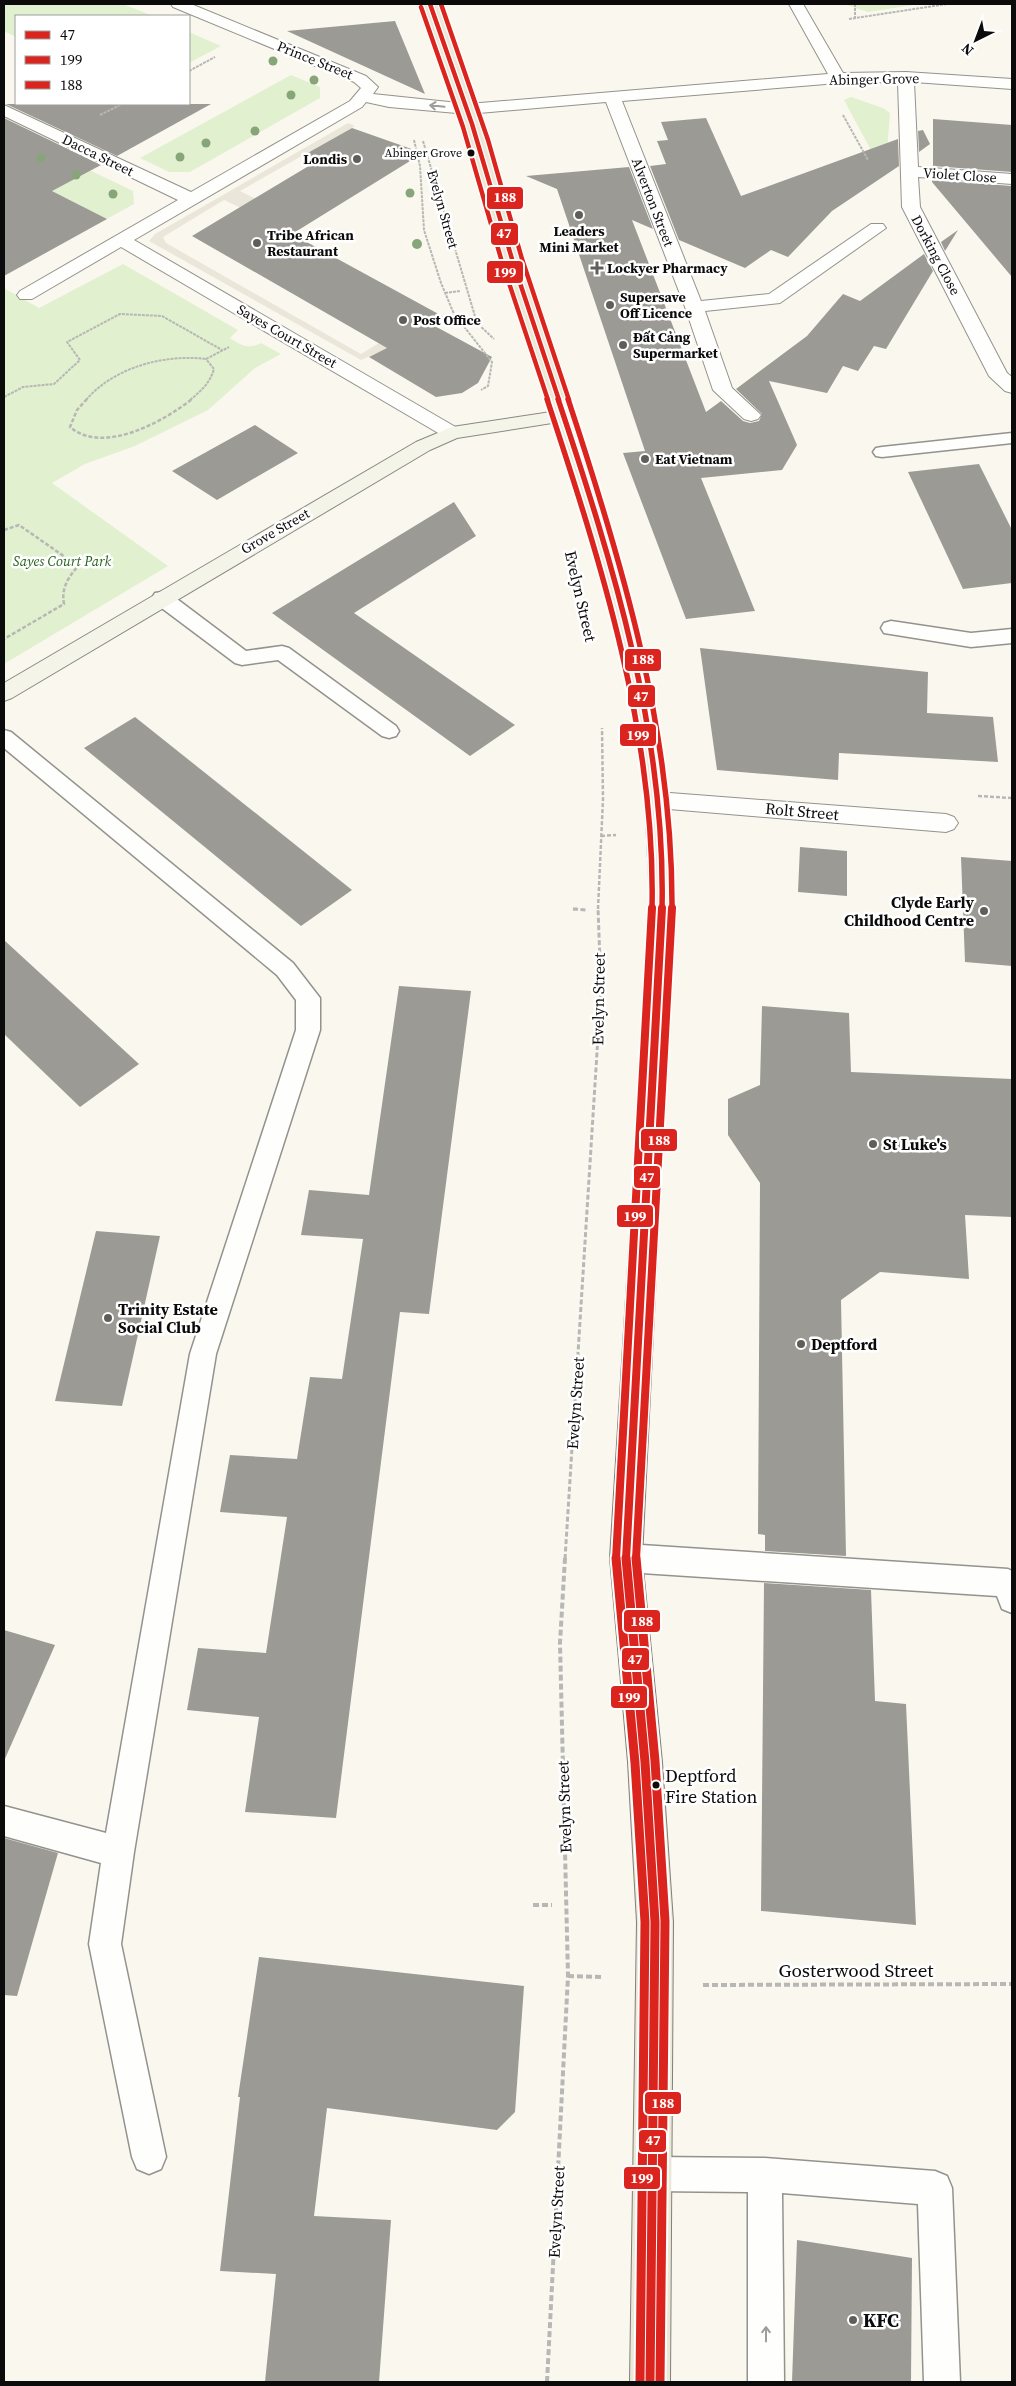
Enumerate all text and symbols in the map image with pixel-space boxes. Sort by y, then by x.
legend [15,15,190,105]
north arrow [951,15,1001,65]
text: 47 [60,24,75,45]
street label: Prince Street [274,36,356,84]
text: N [957,39,978,61]
text: 199 [60,49,83,70]
street label: Abinger Grove [829,68,919,90]
text: 188 [60,74,83,95]
one-way arrow [429,101,445,111]
street label: Dacca Street [59,129,138,181]
place label: Abinger Grove [385,145,462,161]
marker: Abinger Grove [466,148,476,158]
place label: Londis [303,149,348,169]
marker: Londis [351,153,363,165]
street label: Alverton Street [627,155,679,250]
street label: Violet Close [923,162,997,188]
street label: Evelyn Street [422,167,464,251]
line badge: 188 [486,186,524,210]
text: 188 [494,187,516,207]
marker: Leaders Mini Market [573,209,585,221]
street label: Dorking Close [906,211,966,299]
place label: Leaders Mini Market [539,221,620,257]
line badge: 47 [490,222,519,246]
text: 47 [496,223,512,243]
place label: Tribe African Restaurant [267,225,354,261]
marker: Tribe African Restaurant [251,237,263,249]
place label: Lockyer Pharmacy [607,258,728,278]
line badge: 199 [486,260,524,284]
text: 199 [494,262,517,282]
marker: Lockyer Pharmacy [591,262,603,274]
place label: Supersave Off Licence [620,287,692,323]
street label: Sayes Court Street [233,299,341,373]
marker: Supersave Off Licence [604,299,616,311]
place label: Post Office [413,310,481,330]
marker: Post Office [397,314,409,326]
place label: Đất Cảng Supermarket [633,327,719,363]
marker: Đất Cảng Supermarket [617,339,629,351]
place label: Eat Vietnam [655,449,733,469]
marker: Eat Vietnam [639,453,651,465]
street label: Grove Street [237,503,313,559]
street label: Evelyn Street [560,548,602,644]
park label: Sayes Court Park [13,551,111,571]
line badge: 188 [624,648,662,672]
text: 188 [632,649,654,669]
line badge: 47 [627,684,656,708]
text: 47 [633,686,649,706]
line badge: 199 [619,723,657,747]
text: 199 [627,725,650,745]
street label: Rolt Street [764,797,841,825]
place label: Clyde Early Childhood Centre [844,891,974,931]
marker: Clyde Early Childhood Centre [978,905,990,917]
street label: Evelyn Street [586,952,610,1046]
line badge: 188 [640,1128,678,1152]
text: 188 [648,1130,670,1150]
place label: St Luke's [883,1133,947,1155]
marker: St Luke's [867,1138,879,1150]
line badge: 47 [633,1165,661,1189]
text: 47 [639,1167,655,1187]
line badge: 199 [616,1204,654,1228]
text: 199 [624,1206,647,1226]
place label: Trinity Estate Social Club [118,1298,218,1338]
marker: Trinity Estate Social Club [102,1312,114,1324]
place label: Deptford [811,1333,878,1355]
marker: Deptford [795,1338,807,1350]
street label: Evelyn Street [561,1355,589,1450]
line badge: 188 [623,1609,661,1633]
text: 188 [631,1611,653,1631]
line badge: 47 [621,1647,650,1671]
text: 47 [627,1649,643,1669]
line badge: 199 [610,1685,648,1709]
text: 199 [618,1687,641,1707]
street label: Evelyn Street [551,1760,577,1854]
place label: Deptford Fire Station [665,1763,758,1809]
marker: Deptford Fire Station [651,1780,661,1790]
street label: Gosterwood Street [778,1957,934,1983]
line badge: 188 [644,2091,682,2115]
text: 188 [652,2093,674,2113]
line badge: 47 [638,2129,667,2153]
text: 47 [645,2130,661,2150]
street label: Evelyn Street [543,2164,569,2259]
line badge: 199 [623,2166,661,2190]
text: 199 [631,2168,654,2188]
place label: KFC [863,2307,899,2333]
marker: KFC [847,2314,859,2326]
one-way arrow [761,2326,771,2342]

